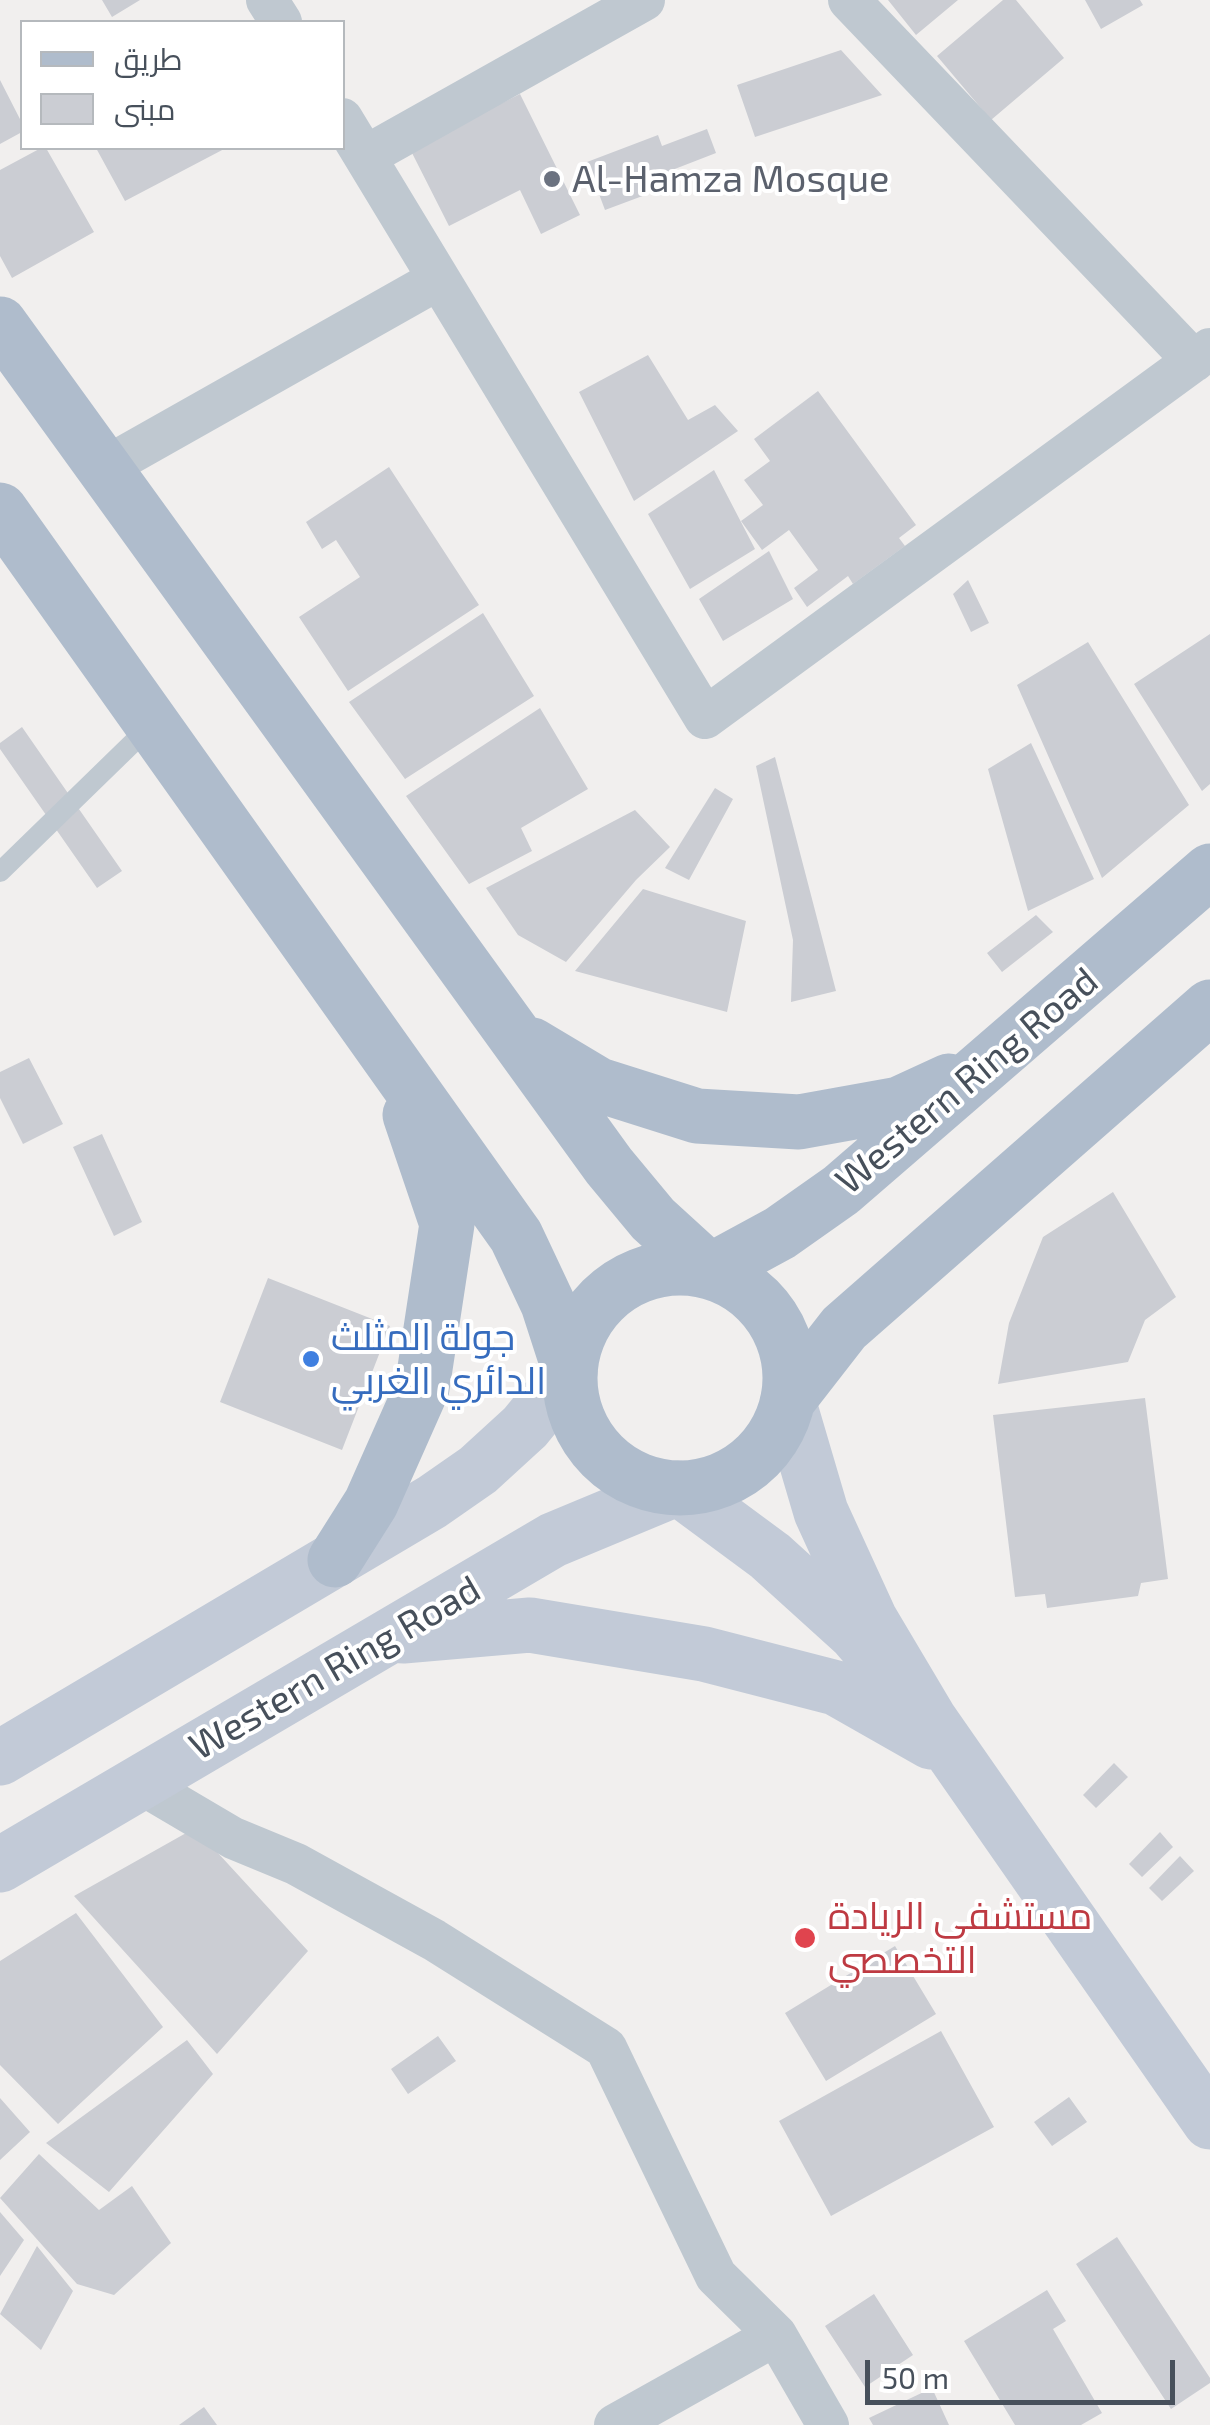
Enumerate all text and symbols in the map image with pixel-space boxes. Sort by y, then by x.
legend [20,20,345,150]
text: طريق [114,40,183,76]
text: مبنى [114,90,175,126]
place label: Al-Hamza Mosque [572,156,889,202]
marker: Al-Hamza Mosque [541,168,563,190]
street label: Western Ring Road [827,958,1107,1204]
place label: جولة المثلث الدائري الغربي [331,1314,546,1404]
marker: جولة المثلث الدائري الغربي [300,1348,322,1370]
street label: Western Ring Road [182,1566,488,1770]
place label: مستشفى الريادة التخصصي [828,1893,1092,1982]
marker: مستشفى الريادة التخصصي [792,1925,818,1951]
scale bar [870,2340,1180,2402]
text: 50 m [882,2359,949,2395]

